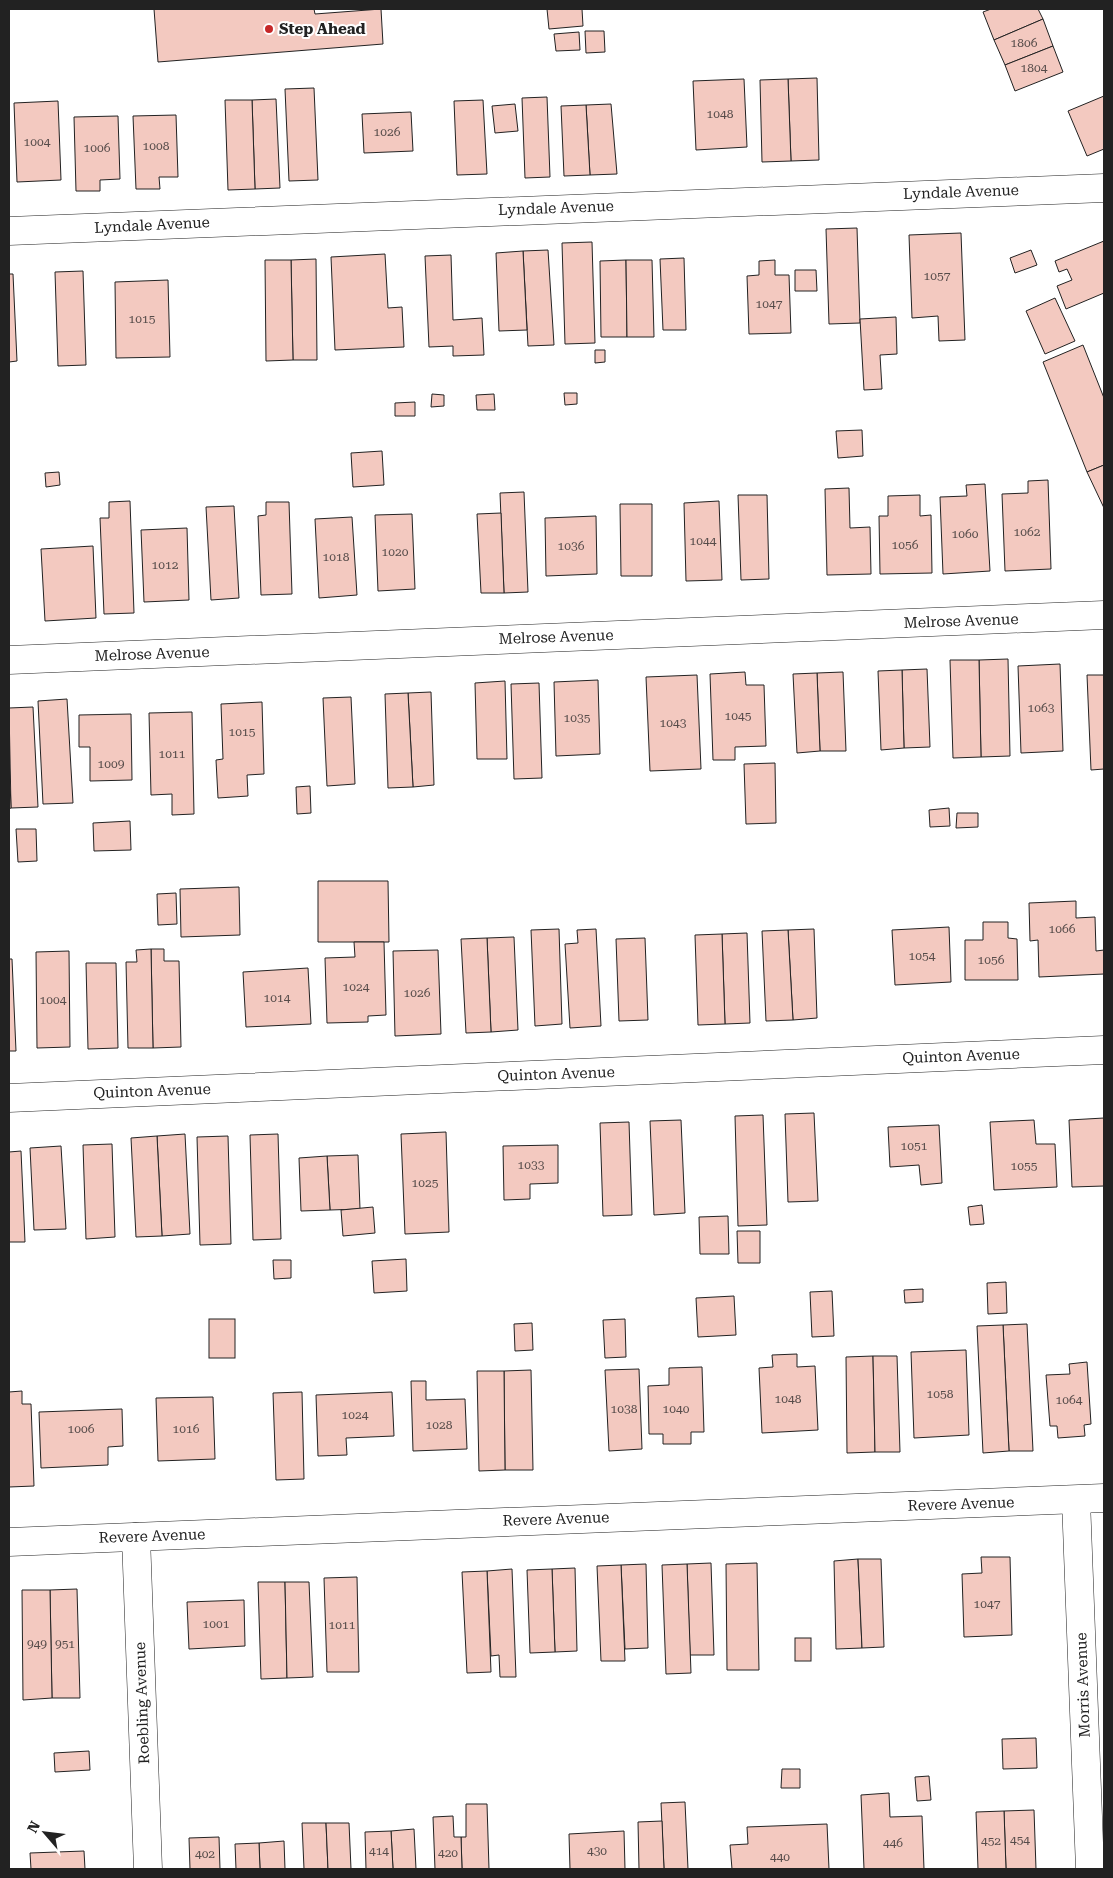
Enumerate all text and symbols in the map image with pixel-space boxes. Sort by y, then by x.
place label: Step Ahead [279,20,366,38]
marker: Step Ahead [263,23,275,35]
house number: 1806 [1011,36,1038,50]
house number: 1804 [1021,61,1048,75]
house number: 1048 [707,107,734,121]
house number: 1026 [374,125,401,139]
house number: 1004 [24,135,51,149]
house number: 1008 [143,139,170,153]
house number: 1006 [84,141,111,155]
street label: Lyndale Avenue [903,181,1019,203]
street label: Lyndale Avenue [498,197,614,219]
street label: Lyndale Avenue [94,213,210,237]
house number: 1057 [924,269,951,283]
house number: 1047 [756,297,783,311]
house number: 1015 [129,312,156,326]
house number: 1062 [1014,525,1041,539]
house number: 1060 [952,527,979,541]
house number: 1044 [690,534,717,548]
house number: 1056 [892,538,919,552]
house number: 1036 [558,539,585,553]
house number: 1020 [382,545,409,559]
house number: 1018 [323,550,350,564]
house number: 1012 [152,558,179,572]
street label: Melrose Avenue [903,610,1019,632]
street label: Melrose Avenue [498,626,614,648]
street label: Melrose Avenue [94,643,210,665]
house number: 1063 [1028,701,1055,715]
house number: 1045 [725,709,752,723]
house number: 1035 [564,711,591,725]
house number: 1043 [660,716,687,730]
house number: 1015 [229,725,256,739]
house number: 1011 [159,747,186,761]
house number: 1009 [98,757,125,771]
house number: 1066 [1049,922,1076,936]
house number: 1054 [909,949,936,963]
house number: 1056 [978,953,1005,967]
house number: 1024 [343,980,370,994]
house number: 1026 [404,986,431,1000]
house number: 1014 [264,991,291,1005]
house number: 1004 [40,993,67,1007]
street label: Quinton Avenue [902,1045,1020,1067]
street label: Quinton Avenue [497,1063,615,1085]
street label: Quinton Avenue [93,1080,211,1102]
house number: 1051 [901,1139,928,1153]
house number: 1033 [518,1158,545,1172]
house number: 1055 [1011,1159,1038,1173]
house number: 1025 [412,1176,439,1190]
house number: 1058 [927,1387,954,1401]
house number: 1048 [775,1392,802,1406]
house number: 1064 [1056,1393,1083,1407]
house number: 1038 [611,1402,638,1416]
house number: 1040 [663,1402,690,1416]
house number: 1024 [342,1408,369,1422]
house number: 1028 [426,1418,453,1432]
house number: 1006 [68,1422,95,1436]
house number: 1016 [173,1422,200,1436]
street label: Revere Avenue [907,1493,1015,1515]
street label: Revere Avenue [502,1508,610,1530]
street label: Revere Avenue [98,1525,206,1547]
house number: 1047 [974,1597,1001,1611]
house number: 1001 [203,1617,230,1631]
house number: 1011 [329,1618,356,1632]
street label: Morris Avenue [1072,1632,1094,1738]
house number: 949 [27,1637,47,1651]
house number: 951 [55,1637,75,1651]
street label: Roebling Avenue [131,1642,153,1764]
north arrow [20,1808,70,1858]
text: N [24,1818,43,1835]
house number: 454 [1010,1833,1030,1847]
house number: 452 [981,1834,1001,1848]
house number: 446 [883,1836,903,1850]
house number: 414 [369,1844,389,1858]
house number: 430 [587,1844,607,1858]
house number: 420 [438,1846,458,1860]
house number: 402 [195,1847,215,1861]
house number: 440 [770,1850,790,1864]

